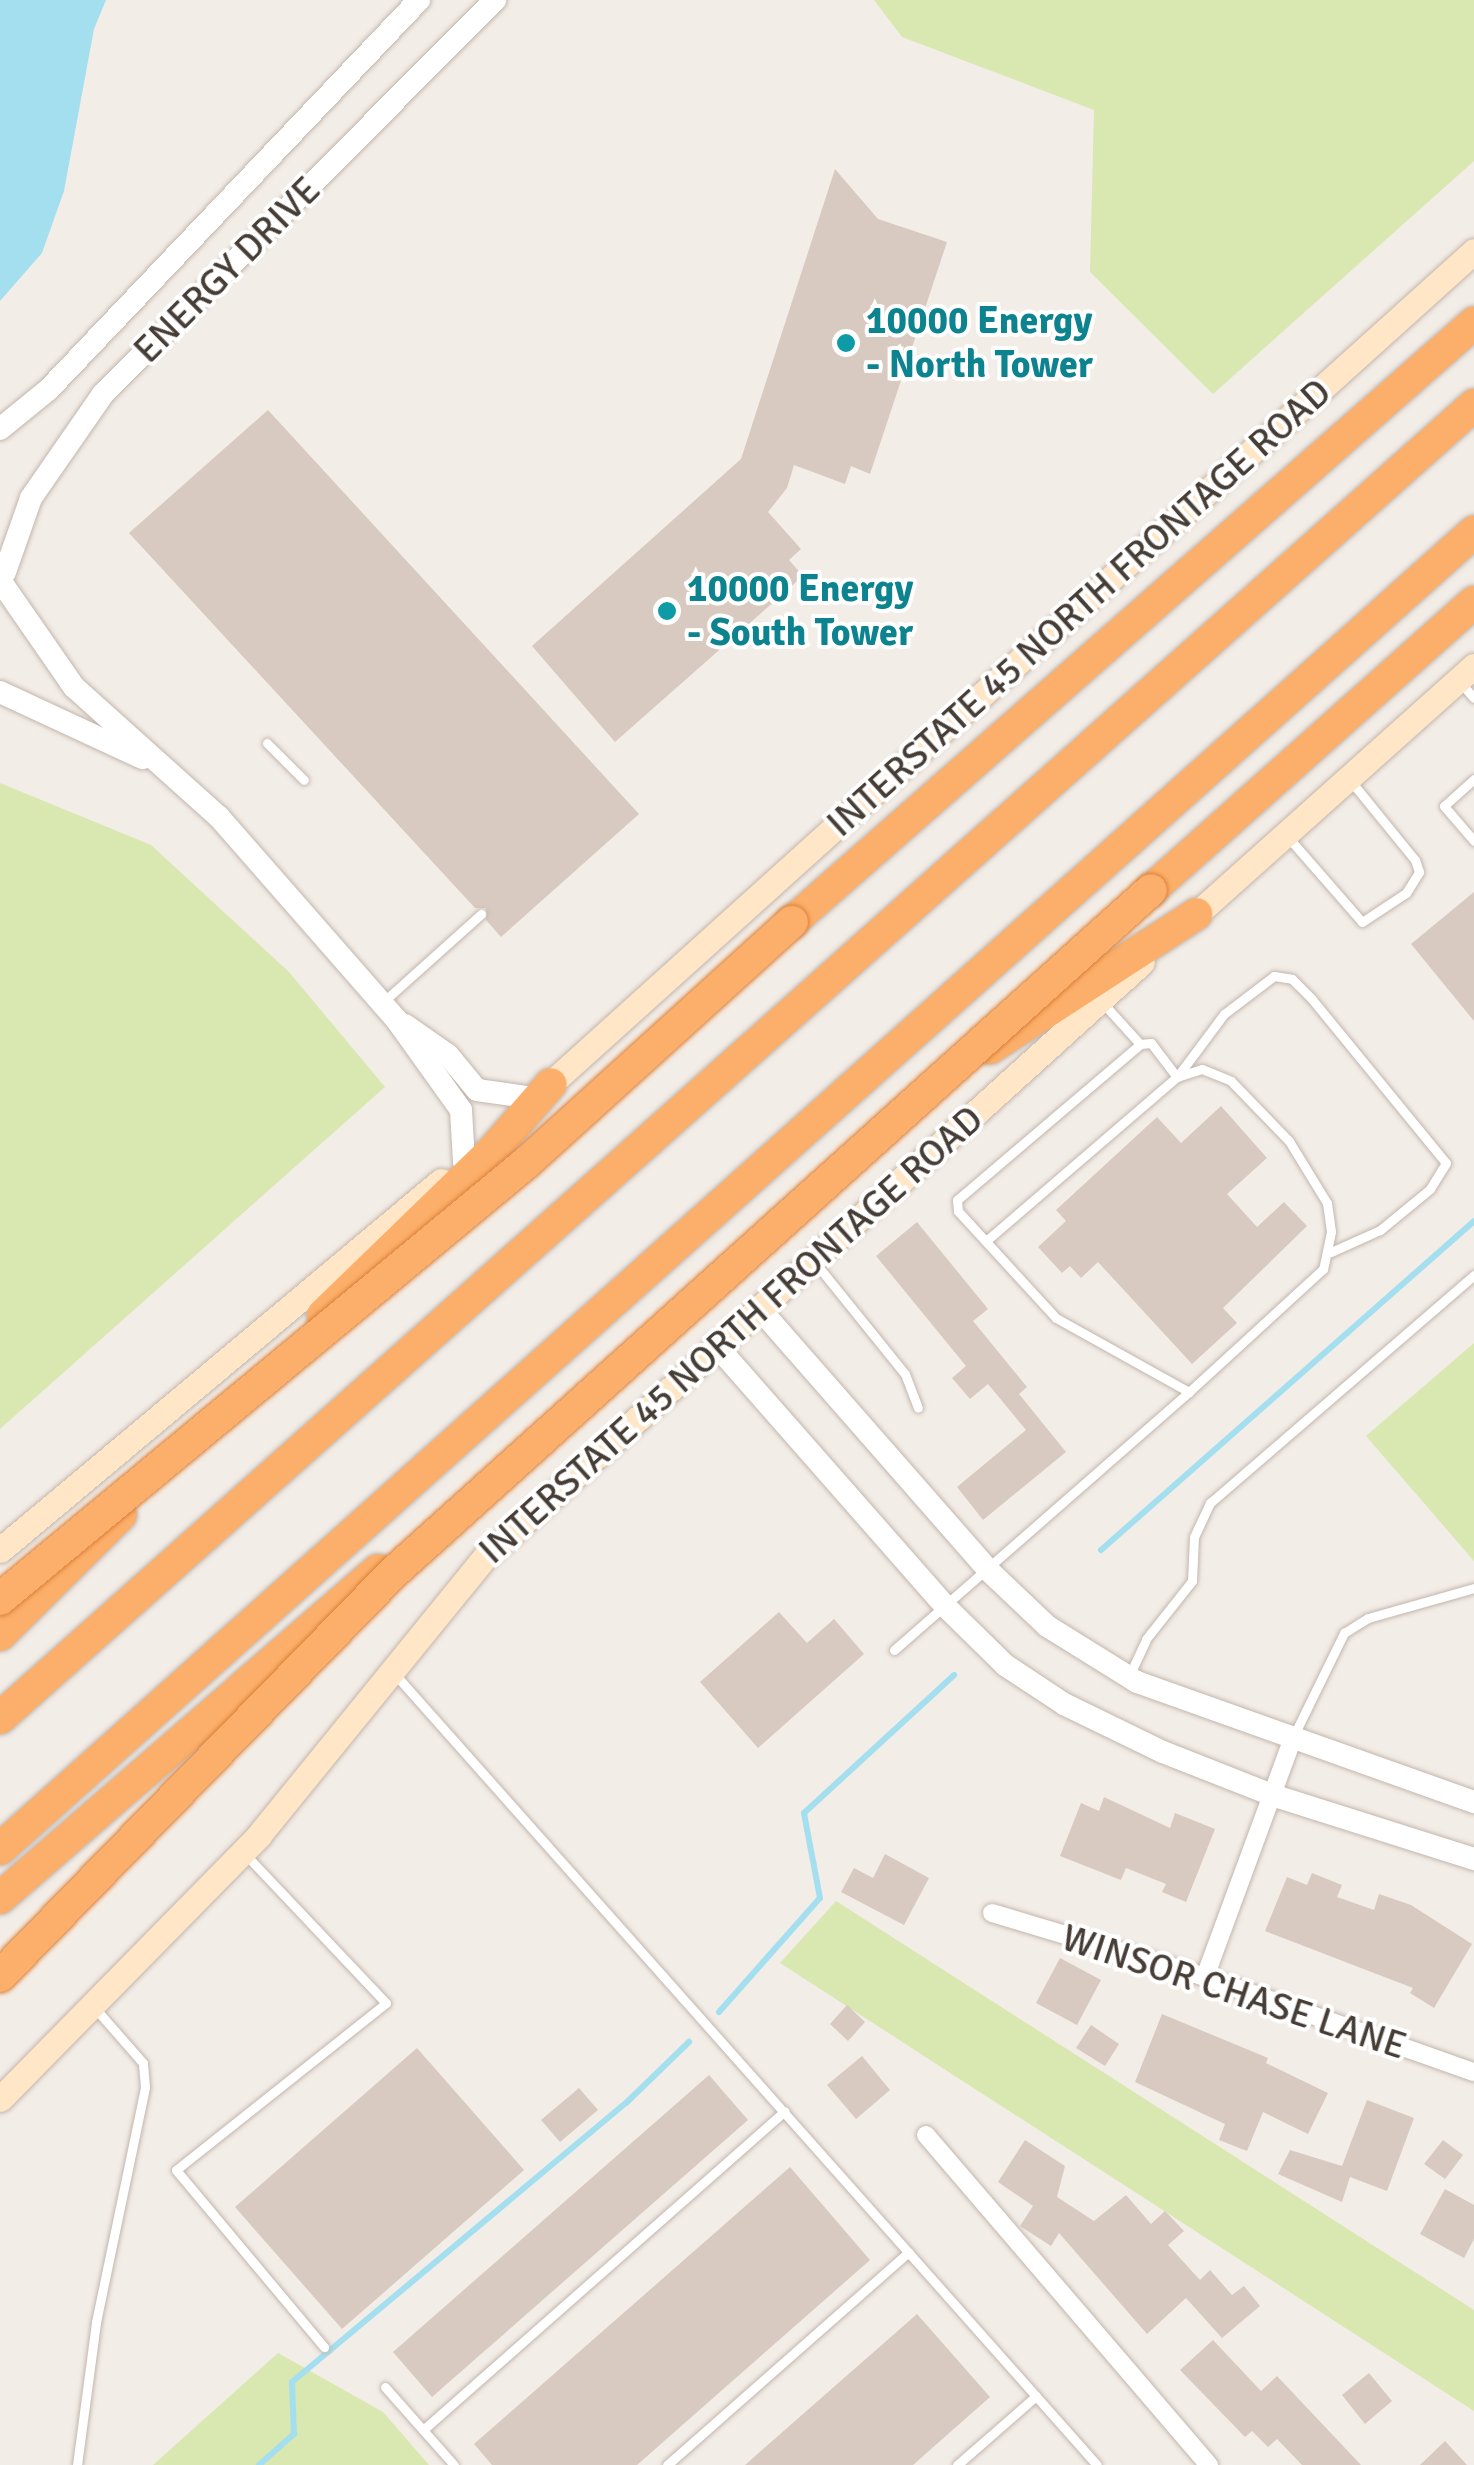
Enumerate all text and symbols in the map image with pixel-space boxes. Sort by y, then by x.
street label: ENERGY DRIVE [124,167,330,373]
place label: 10000 Energy - North Tower [866,298,1093,388]
marker: 10000 Energy - North Tower [835,332,857,354]
street label: INTERSTATE 45 NORTH FRONTAGE ROAD [818,370,1340,846]
place label: 10000 Energy - South Tower [687,566,913,656]
marker: 10000 Energy - South Tower [656,600,678,622]
street label: INTERSTATE 45 NORTH FRONTAGE ROAD [470,1097,992,1573]
street label: WINSOR CHASE LANE [1056,1915,1412,2069]

